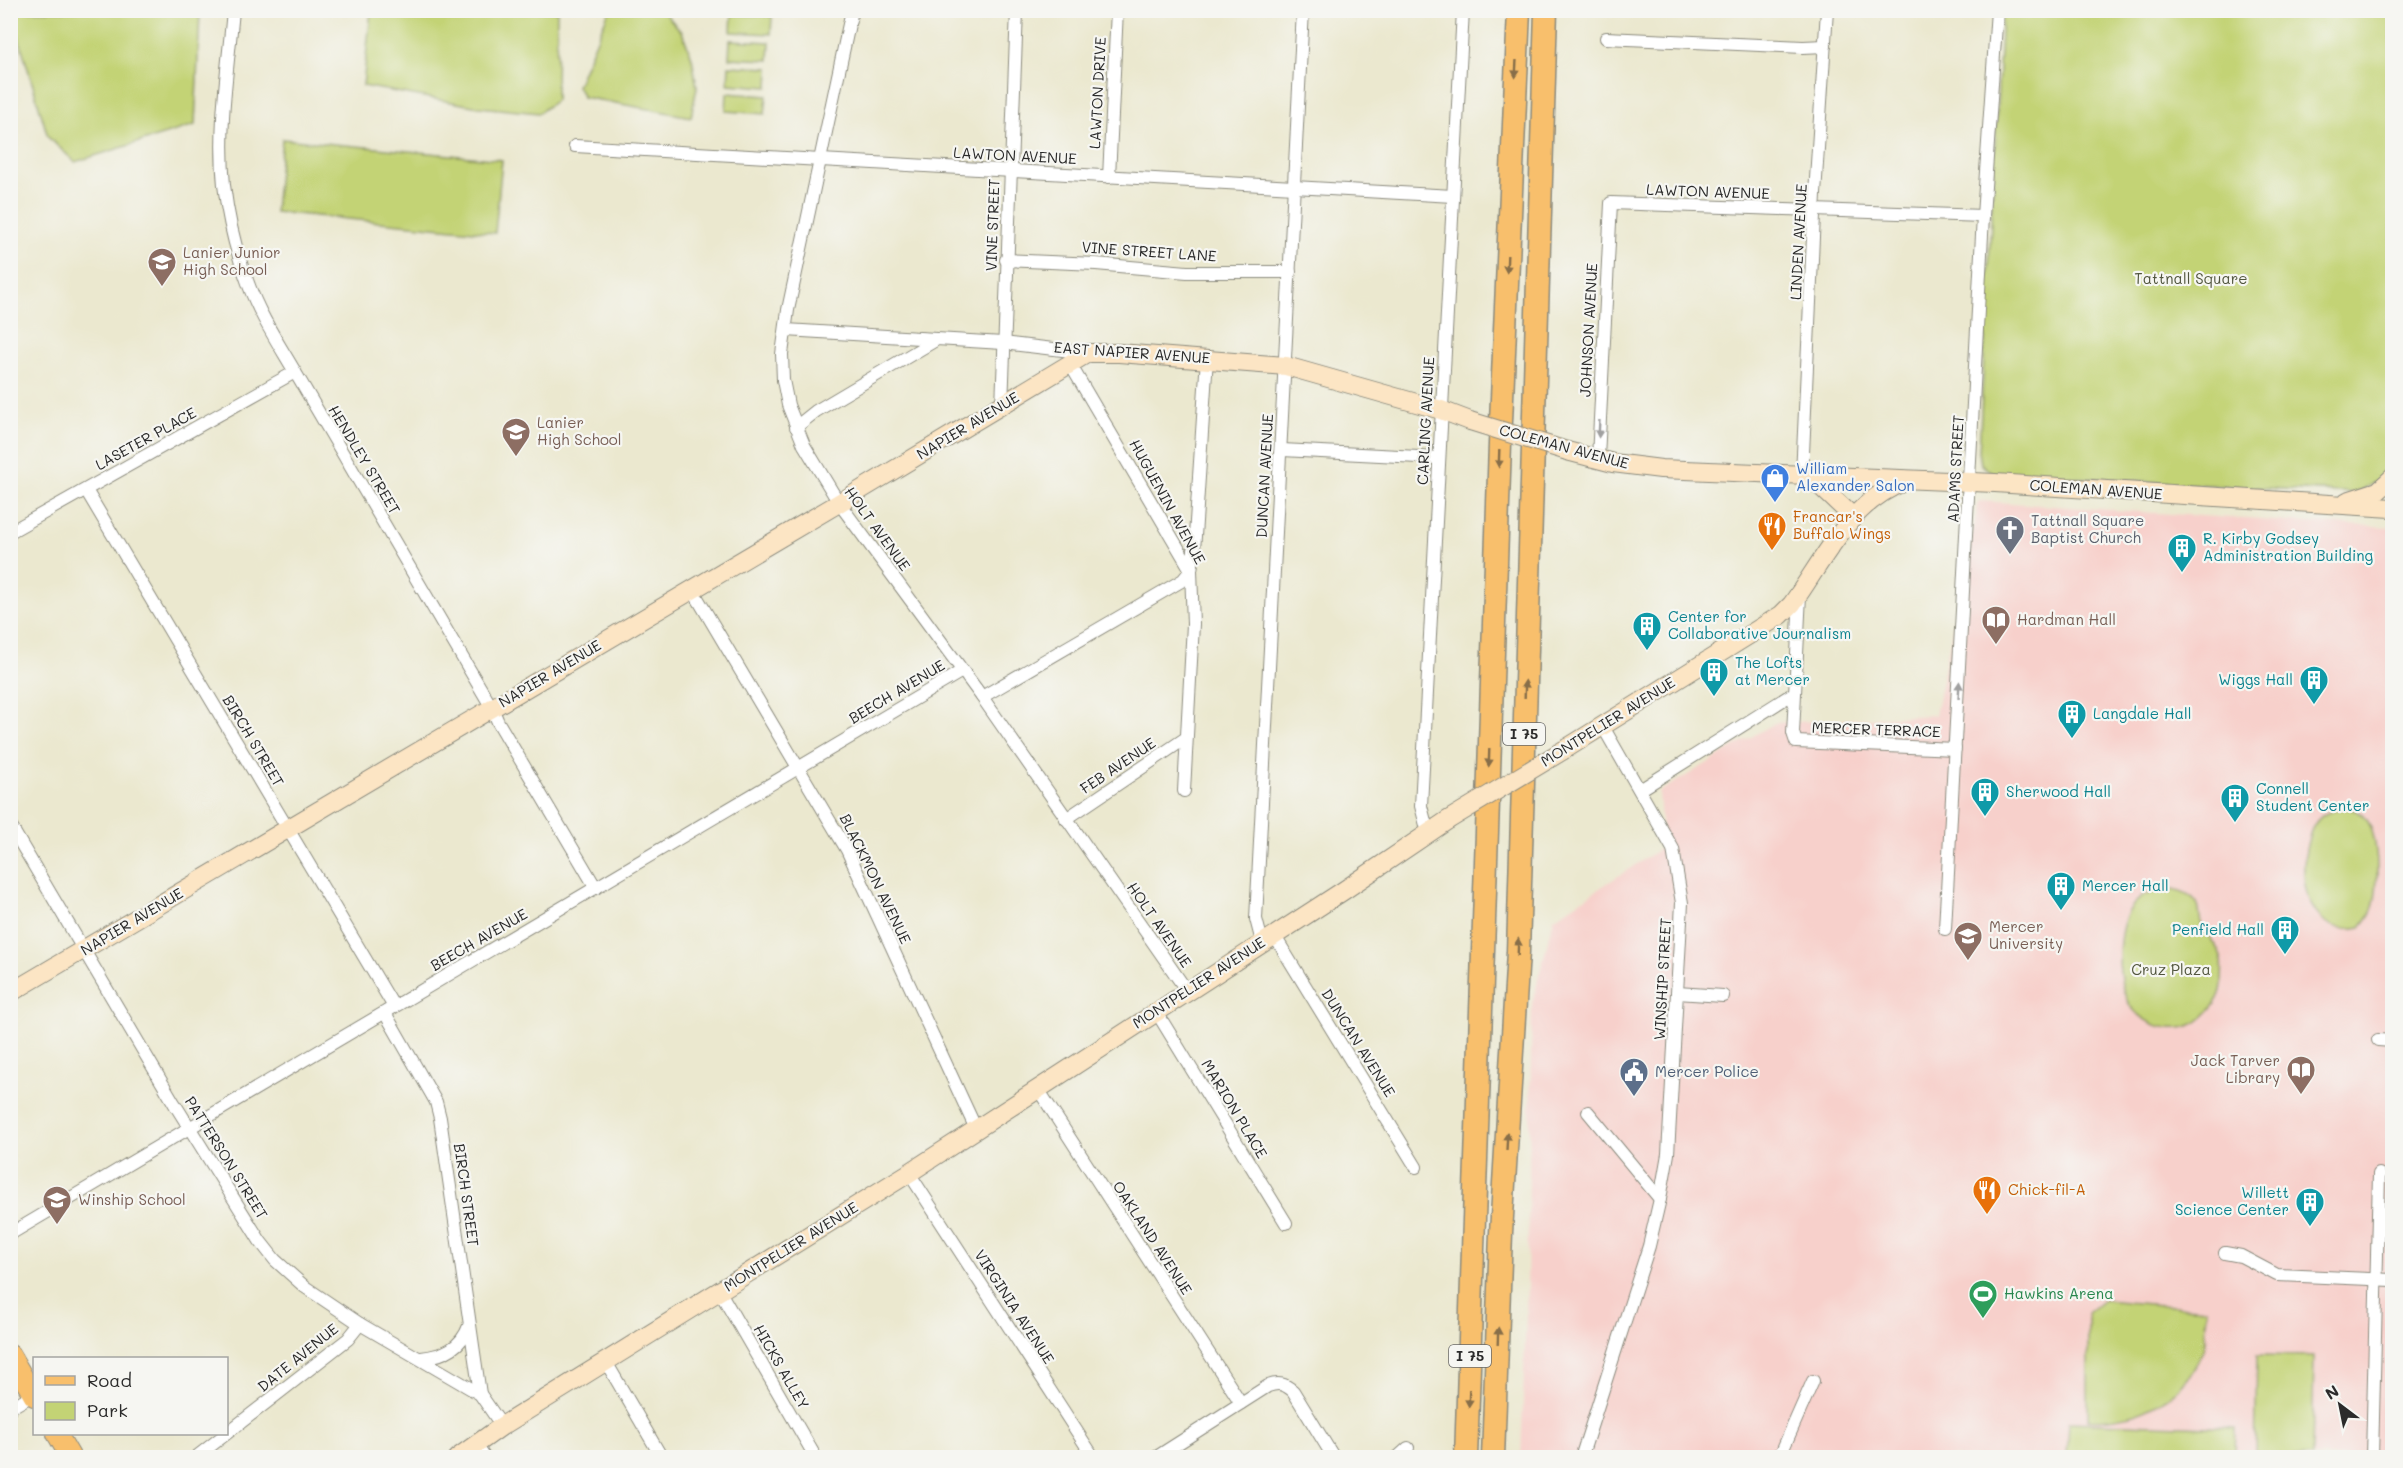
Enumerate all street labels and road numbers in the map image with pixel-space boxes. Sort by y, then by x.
street label: LAWTON DRIVE [1084,36,1110,150]
street label: LAWTON AVENUE [953,142,1078,168]
street label: VINE STREET [980,178,1004,272]
street label: LAWTON AVENUE [1646,179,1771,203]
street label: LINDEN AVENUE [1785,183,1811,301]
street label: VINE STREET LANE [1081,236,1218,266]
street label: JOHNSON AVENUE [1575,262,1602,397]
street label: EAST NAPIER AVENUE [1053,337,1211,367]
street label: CARLING AVENUE [1412,356,1438,485]
street label: NAPIER AVENUE [913,386,1023,464]
street label: HENDLEY STREET [324,401,405,518]
street label: LASETER PLACE [91,402,200,474]
street label: DUNCAN AVENUE [1251,413,1277,539]
street label: ADAMS STREET [1942,414,1968,524]
street label: COLEMAN AVENUE [1497,419,1632,473]
street label: HUGUENIN AVENUE [1125,435,1211,568]
street label: COLEMAN AVENUE [2029,474,2164,504]
street label: HOLT AVENUE [840,482,915,575]
street label: NAPIER AVENUE [495,634,605,712]
street label: BEECH AVENUE [845,654,949,728]
street label: MONTPELIER AVENUE [1537,672,1679,771]
street label: BIRCH STREET [219,691,289,790]
street label: MERCER TERRACE [1811,717,1941,741]
road number: I 75 [1503,723,1545,745]
street label: FEB AVENUE [1076,732,1159,798]
street label: BLACKMON AVENUE [836,810,916,947]
street label: HOLT AVENUE [1123,878,1197,971]
street label: NAPIER AVENUE [77,882,187,960]
street label: BEECH AVENUE [426,903,531,975]
street label: WINSHIP STREET [1649,917,1675,1041]
street label: MONTPELIER AVENUE [1128,931,1269,1033]
street label: DUNCAN AVENUE [1317,984,1400,1101]
street label: MARION PLACE [1197,1055,1273,1162]
street label: PATTERSON STREET [181,1092,273,1223]
street label: BIRCH STREET [450,1142,484,1248]
street label: OAKLAND AVENUE [1109,1177,1197,1299]
street label: MONTPELIER AVENUE [720,1197,862,1296]
street label: VIRGINIA AVENUE [970,1245,1059,1368]
street label: DATE AVENUE [253,1318,342,1396]
street label: HICKS ALLEY [749,1320,814,1413]
road number: I 75 [1449,1345,1491,1367]

